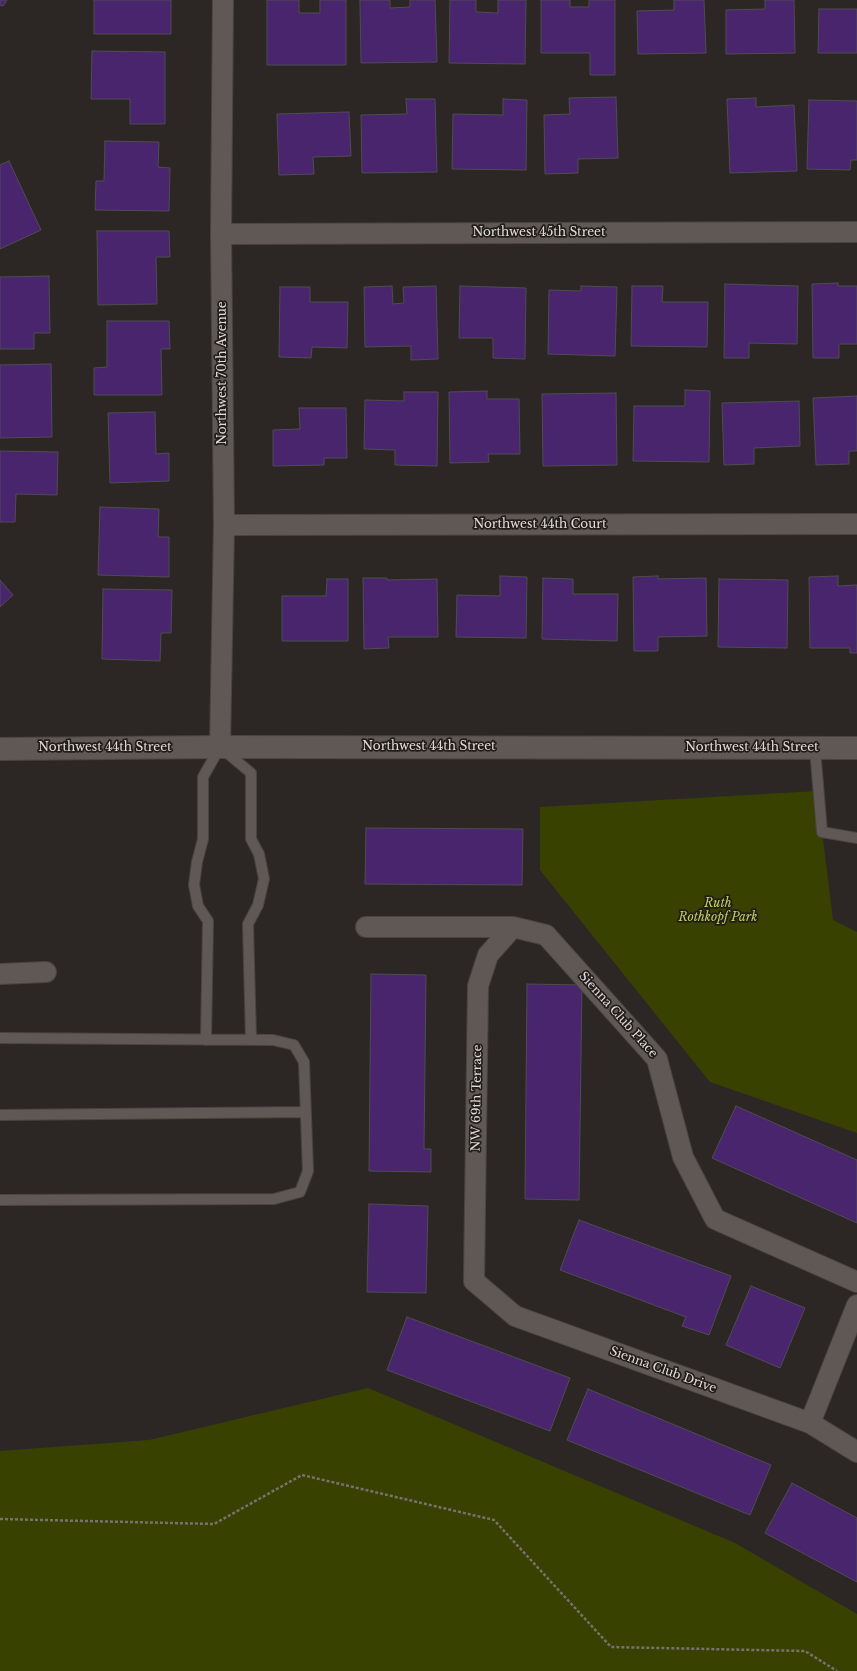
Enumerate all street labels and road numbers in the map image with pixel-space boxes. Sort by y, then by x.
street label: Northwest 45th Street [472,226,606,240]
street label: Northwest 70th Avenue [216,301,230,445]
street label: Northwest 44th Court [474,518,606,532]
street label: Northwest 44th Street [362,740,496,754]
street label: Northwest 44th Street [38,741,172,755]
street label: Northwest 44th Street [685,741,819,755]
street label: Sienna Club Place [576,969,660,1061]
street label: NW 69th Terrace [469,1045,485,1151]
street label: Sienna Club Drive [608,1344,718,1396]

